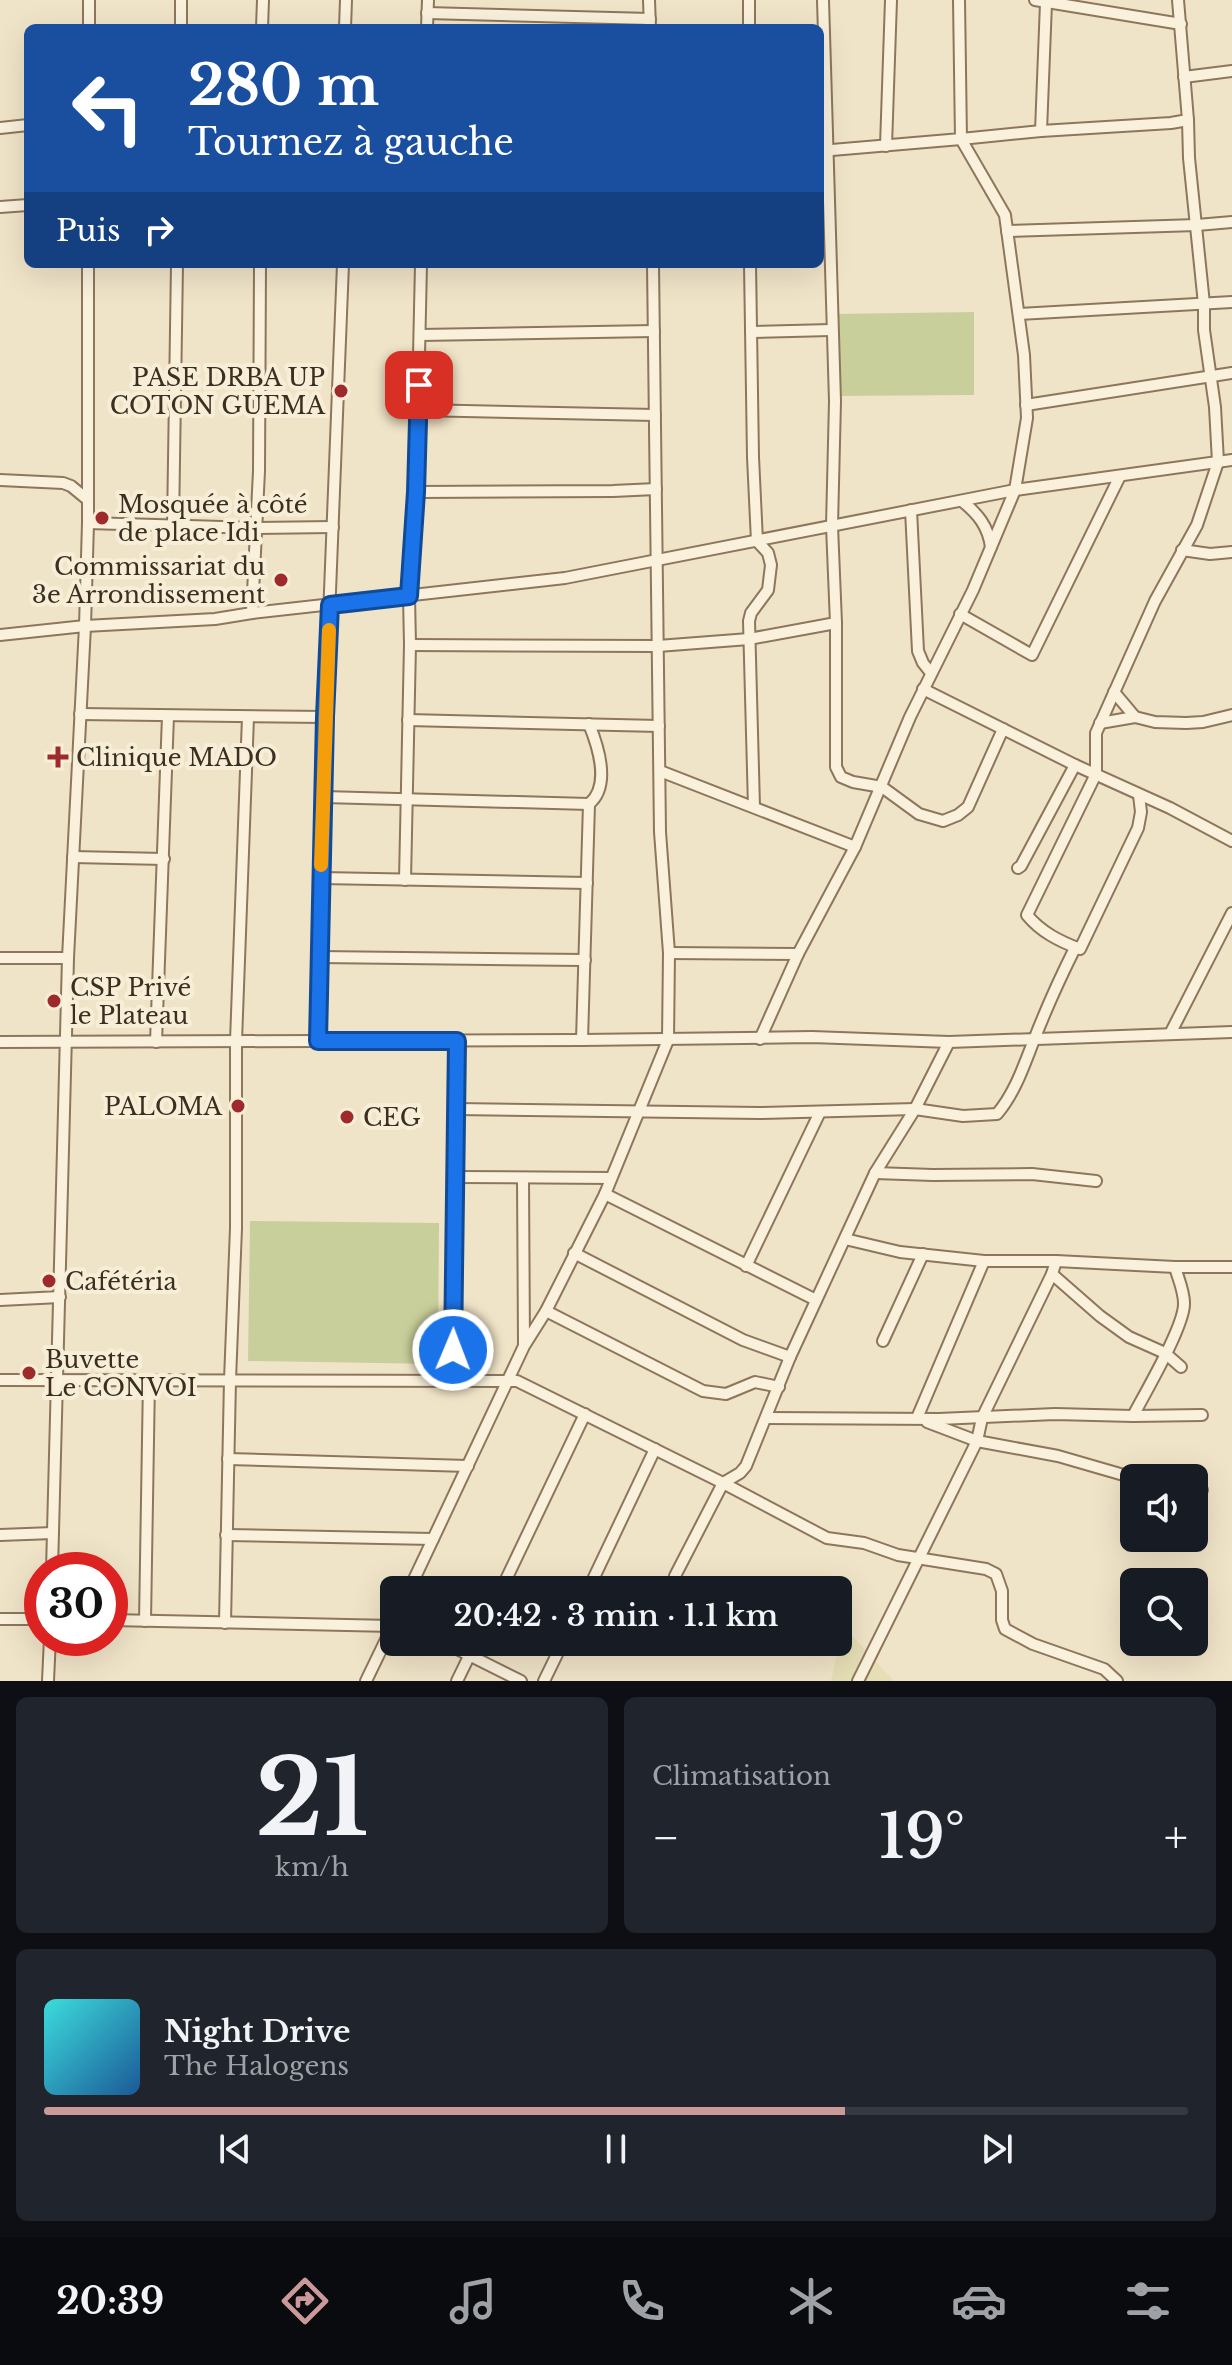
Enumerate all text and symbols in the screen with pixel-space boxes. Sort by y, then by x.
text: 280 m [188,51,379,120]
icon: left [56,56,160,160]
text: Tournez à gauche [188,120,514,165]
icon: right [137,208,181,252]
text: Puis [56,212,121,249]
pin [385,351,453,419]
place label: PASE DRBA UP COTON GUEMA [110,363,325,420]
icon: arrive [397,363,441,407]
marker: PASE DRBA UP COTON GUEMA [332,382,350,400]
place label: Mosquée à côté de place Idi [118,490,308,547]
marker: Mosquée à côté de place Idi [93,509,111,527]
place label: Commissariat du 3e Arrondissement [32,552,265,609]
marker: Commissariat du 3e Arrondissement [272,571,290,589]
place label: Clinique MADO [76,743,277,772]
marker: Clinique MADO [47,746,69,768]
place label: CSP Privé le Plateau [70,973,191,1030]
marker: CSP Privé le Plateau [45,992,63,1010]
place label: PALOMA [104,1092,222,1121]
marker: PALOMA [229,1097,247,1115]
place label: CEG [363,1103,421,1132]
marker: CEG [338,1108,356,1126]
place label: Cafétéria [65,1267,177,1296]
marker: Cafétéria [40,1272,58,1290]
position arrow [411,1308,495,1392]
place label: Buvette Le CONVOI [45,1345,197,1402]
marker: Buvette Le CONVOI [20,1364,38,1382]
map controls [1120,1464,1208,1656]
button: sound [1120,1464,1208,1552]
speed limit sign: 30 [24,1552,128,1656]
button: search [1120,1568,1208,1656]
text: 20:42 · 3 min · 1.1 km [454,1597,778,1634]
text: 21 [255,1734,369,1863]
text: Climatisation [652,1760,831,1792]
text: 19° [879,1800,965,1874]
text: − [652,1810,680,1865]
text: + [1164,1810,1188,1865]
text: km/h [275,1851,349,1883]
text: Night Drive [164,2013,350,2050]
text: The Halogens [164,2050,349,2082]
icon: previous [213,2127,257,2171]
icon: pause [594,2127,638,2171]
icon: next [975,2127,1019,2171]
icon: directions [277,2273,333,2329]
icon: music [445,2273,501,2329]
icon: phone [614,2273,670,2329]
icon: climate [783,2273,839,2329]
icon: car [951,2273,1007,2329]
icon: filters [1120,2273,1176,2329]
text: 20:39 [56,2279,164,2324]

